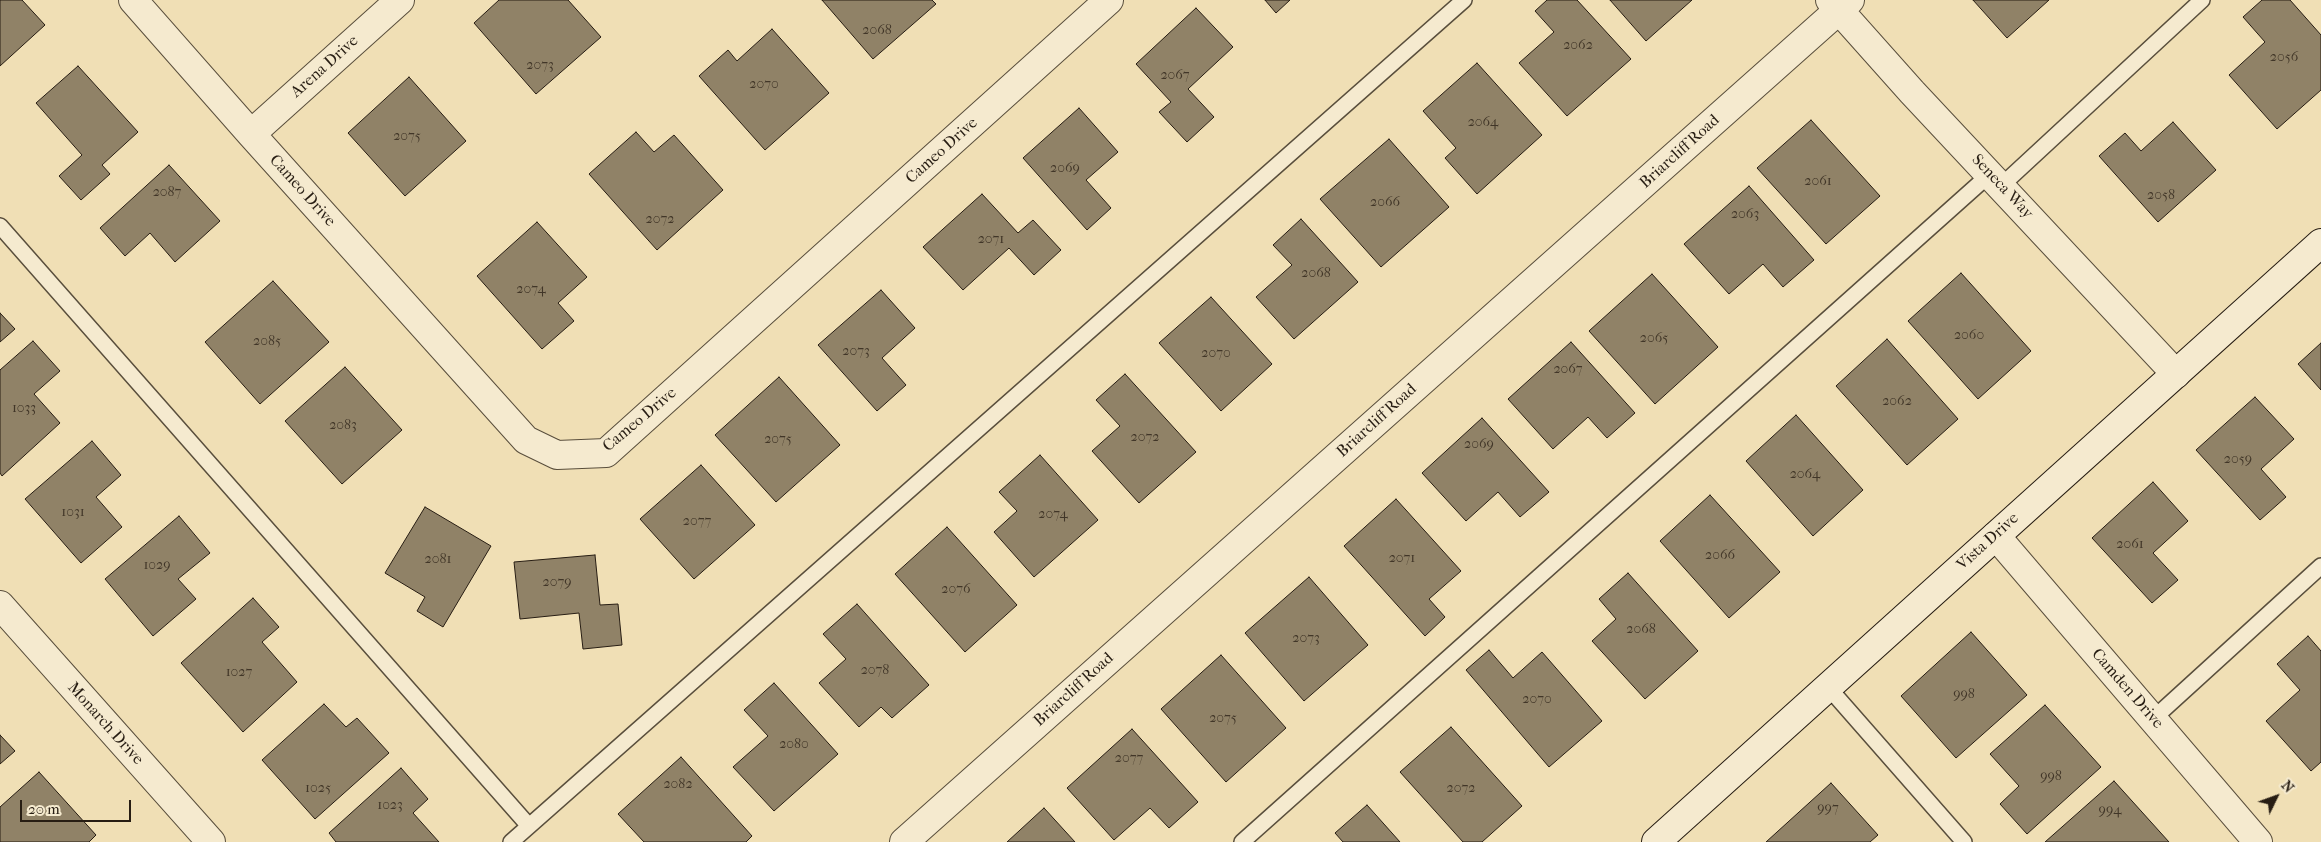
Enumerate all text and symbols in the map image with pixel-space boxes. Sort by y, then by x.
house number: 2068 [862,23,892,39]
street label: Arena Drive [287,32,363,102]
house number: 2062 [1563,38,1593,54]
house number: 2056 [2270,50,2298,66]
house number: 2073 [526,58,554,74]
house number: 2067 [1160,68,1190,84]
house number: 2070 [749,77,779,93]
street label: Briarcliff Road [1636,111,1724,193]
street label: Cameo Drive [902,114,982,188]
house number: 2064 [1468,115,1498,131]
house number: 2075 [393,129,421,145]
street label: Cameo Drive [265,151,339,231]
street label: Seneca Way [1967,151,2037,223]
house number: 2069 [1050,161,1080,177]
house number: 2061 [1804,174,1832,190]
house number: 2087 [153,185,181,201]
house number: 2058 [2147,188,2175,204]
house number: 2066 [1370,195,1400,211]
house number: 2063 [1731,207,1759,223]
house number: 2072 [646,212,674,228]
house number: 2071 [978,232,1004,248]
house number: 2068 [1301,266,1331,282]
house number: 2074 [516,282,546,298]
house number: 2060 [1954,328,1984,344]
house number: 2065 [1640,331,1668,347]
house number: 2085 [253,334,281,350]
house number: 2073 [842,344,870,360]
house number: 2070 [1201,346,1231,362]
house number: 2067 [1553,362,1583,378]
street label: Briarcliff Road [1333,380,1421,462]
street label: Cameo Drive [599,384,681,456]
house number: 2062 [1882,394,1912,410]
house number: 1033 [12,401,36,417]
house number: 2083 [329,418,357,434]
house number: 2072 [1131,430,1159,446]
house number: 2075 [764,432,792,448]
house number: 2069 [1464,437,1494,453]
house number: 2059 [2224,452,2252,468]
house number: 2064 [1790,467,1820,483]
house number: 1031 [61,505,85,521]
house number: 2074 [1038,507,1068,523]
street label: Vista Drive [1953,509,2023,575]
house number: 2077 [683,514,711,530]
house number: 2061 [2116,537,2144,553]
house number: 2066 [1705,548,1735,564]
house number: 2071 [1389,551,1415,567]
house number: 2081 [425,552,451,568]
house number: 1029 [143,558,171,574]
house number: 2079 [542,575,572,591]
house number: 2076 [941,582,971,598]
house number: 2068 [1626,622,1656,638]
house number: 2073 [1292,631,1320,647]
street label: Camden Drive [2087,645,2167,733]
street label: Briarcliff Road [1030,649,1118,731]
house number: 2078 [861,663,889,679]
house number: 1027 [226,665,252,681]
street label: Monarch Drive [63,679,147,769]
house number: 998 [1953,687,1975,703]
house number: 2070 [1522,692,1552,708]
house number: 2075 [1209,711,1237,727]
house number: 2080 [779,737,809,753]
house number: 2077 [1115,751,1143,767]
house number: 998 [2040,769,2062,785]
north arrow [2251,772,2301,822]
house number: 2082 [663,777,693,793]
text: N [2278,777,2297,796]
house number: 1025 [305,781,331,797]
house number: 2072 [1447,781,1475,797]
scale bar [22,790,134,822]
house number: 1023 [377,798,403,814]
text: 20 m [28,800,60,818]
house number: 997 [1817,801,1839,817]
house number: 994 [2099,803,2121,819]

